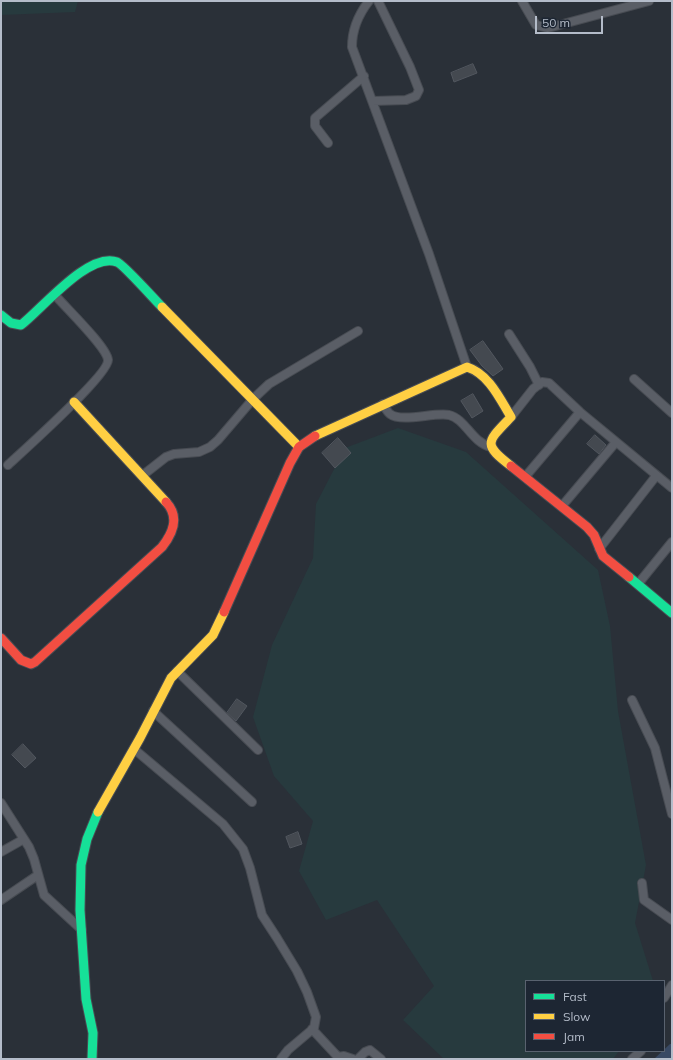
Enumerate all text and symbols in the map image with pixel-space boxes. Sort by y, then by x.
scale bar [537,8,605,34]
text: 50 m [542,15,570,30]
legend [525,980,665,1052]
text: Fast [563,989,587,1004]
text: Slow [563,1009,591,1024]
text: Jam [563,1029,585,1044]

